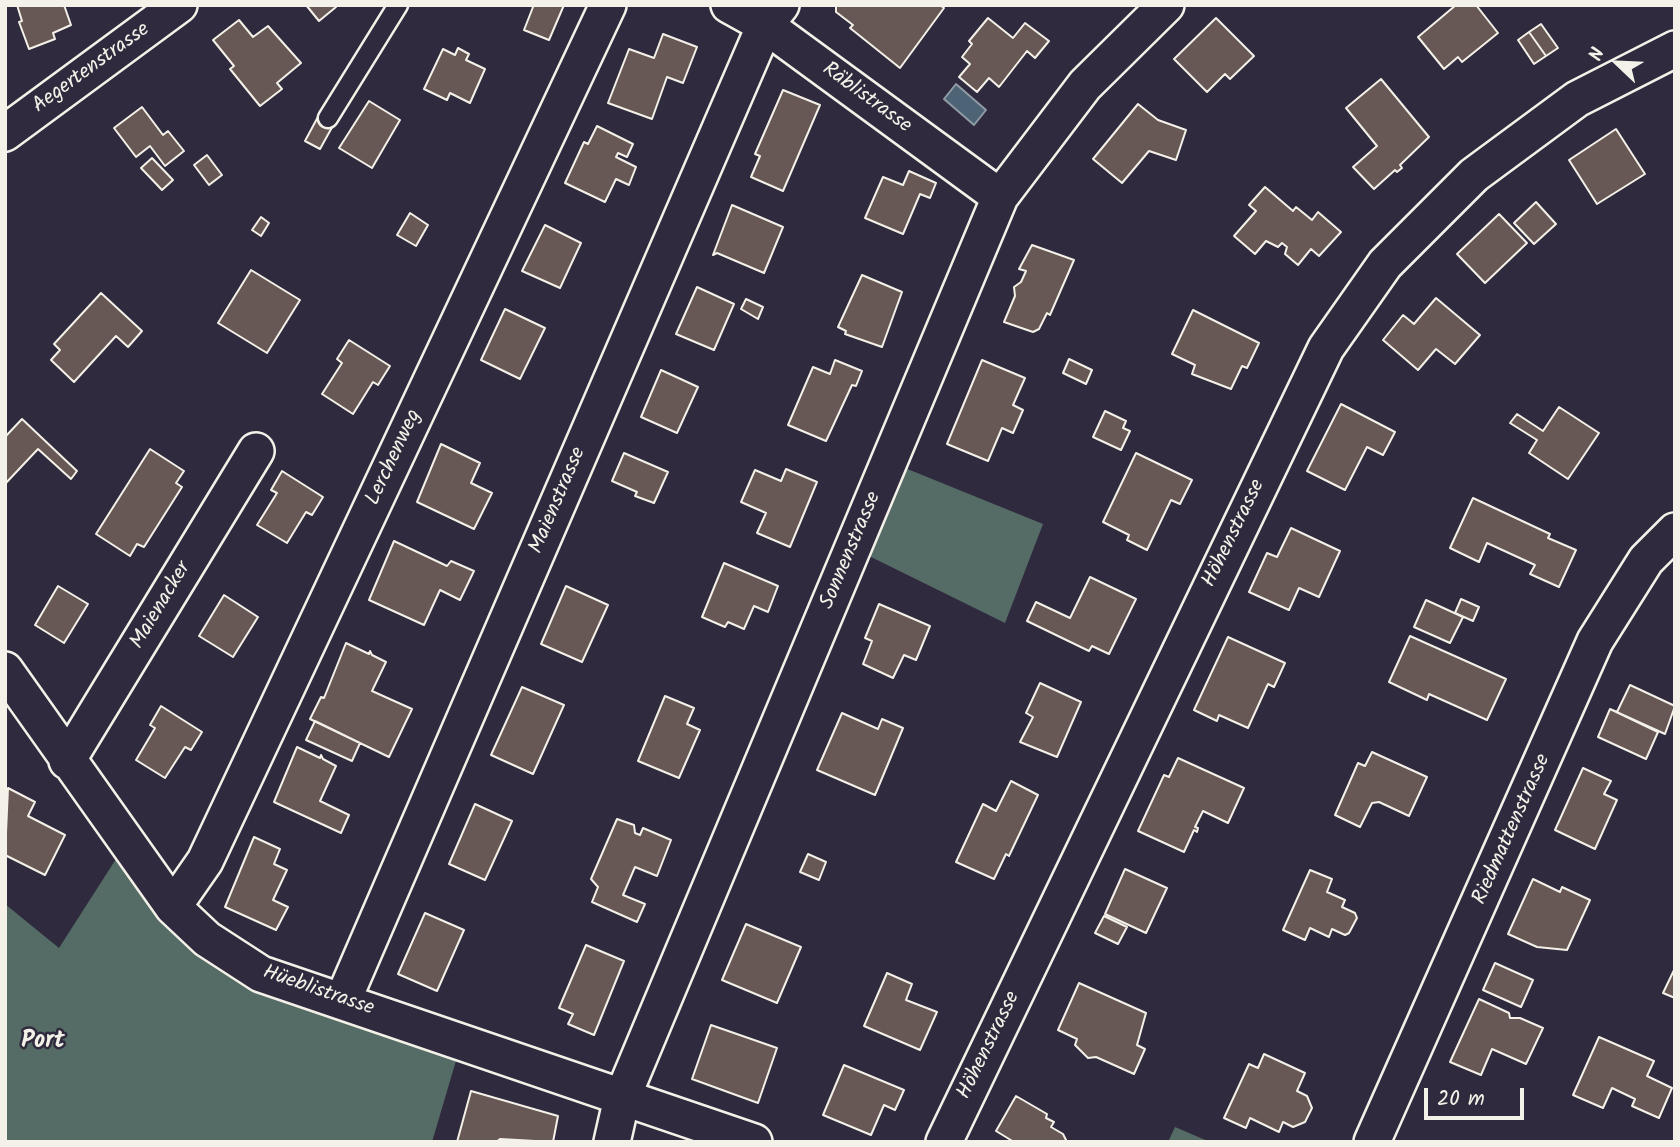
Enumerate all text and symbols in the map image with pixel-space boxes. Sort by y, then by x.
street label: Aegertenstrasse [29,18,155,120]
north arrow [1582,28,1652,98]
text: N [1582,43,1614,66]
street label: Räblistrasse [816,58,916,140]
street label: Lerchenweg [362,406,428,510]
street label: Maienstrasse [525,444,593,558]
street label: Höhenstrasse [1198,476,1272,592]
street label: Sonnenstrasse [816,489,888,613]
street label: Maienacker [126,558,198,654]
street label: Riedmattenstrasse [1469,751,1557,909]
street label: Hüeblistrasse [259,961,377,1023]
street label: Höhenstrasse [953,988,1027,1104]
district label: Port [21,1029,65,1057]
scale bar [1428,1074,1528,1118]
text: 20 m [1437,1083,1485,1116]

